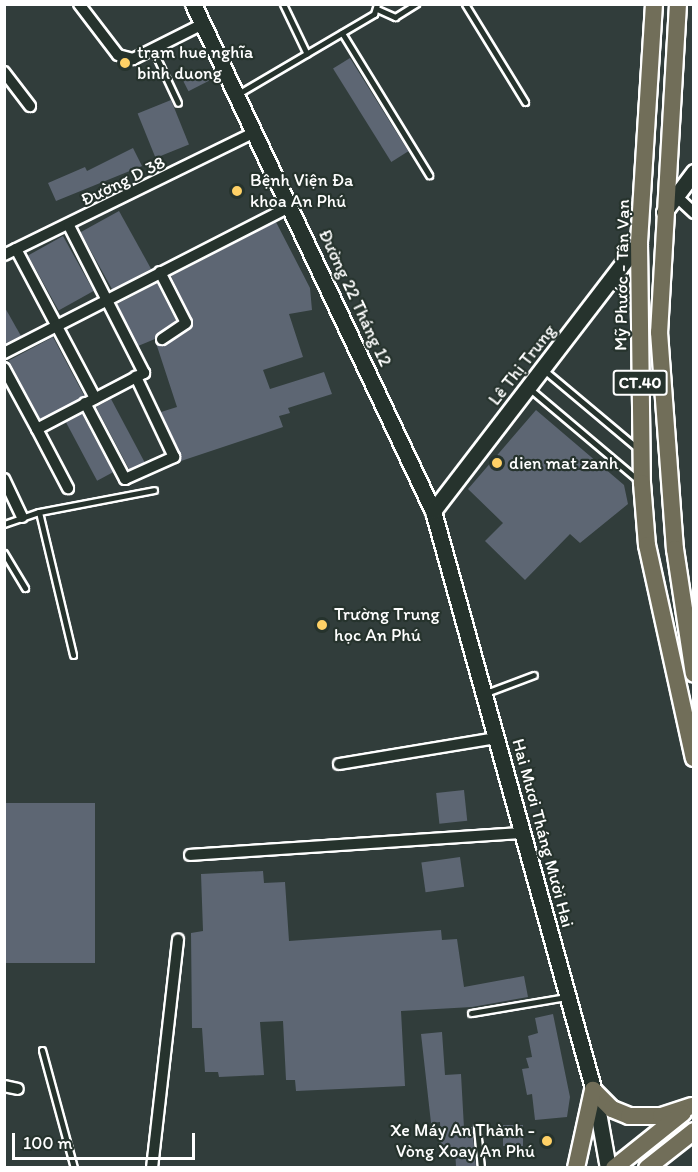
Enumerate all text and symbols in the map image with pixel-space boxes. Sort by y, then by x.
place label: trạm hue nghĩa binh duong [137,42,254,84]
marker: trạm hue nghĩa binh duong [118,56,132,70]
street label: Đường D 38 [77,151,169,211]
place label: Bệnh Viện Đa khoa An Phú [250,170,353,213]
marker: Bệnh Viện Đa khoa An Phú [228,182,246,200]
street label: Mỹ Phước - Tân Vạn [610,199,634,351]
street label: Đường 22 Tháng 12 [314,226,396,370]
street label: Lê Thị Trung [484,321,560,409]
road number: CT.40 [612,370,668,396]
place label: dien mat zanh [509,452,618,474]
marker: dien mat zanh [490,456,504,470]
place label: Trường Trung học An Phú [334,604,438,646]
marker: Trường Trung học An Phú [315,618,329,632]
street label: Hai Mươi Tháng Mười Hai [507,736,579,930]
place label: Xe Máy An Thành - Vòng Xoay An Phú [390,1120,535,1162]
scale bar [15,1121,198,1159]
text: 100 m [23,1132,73,1154]
marker: Xe Máy An Thành - Vòng Xoay An Phú [540,1134,554,1148]

